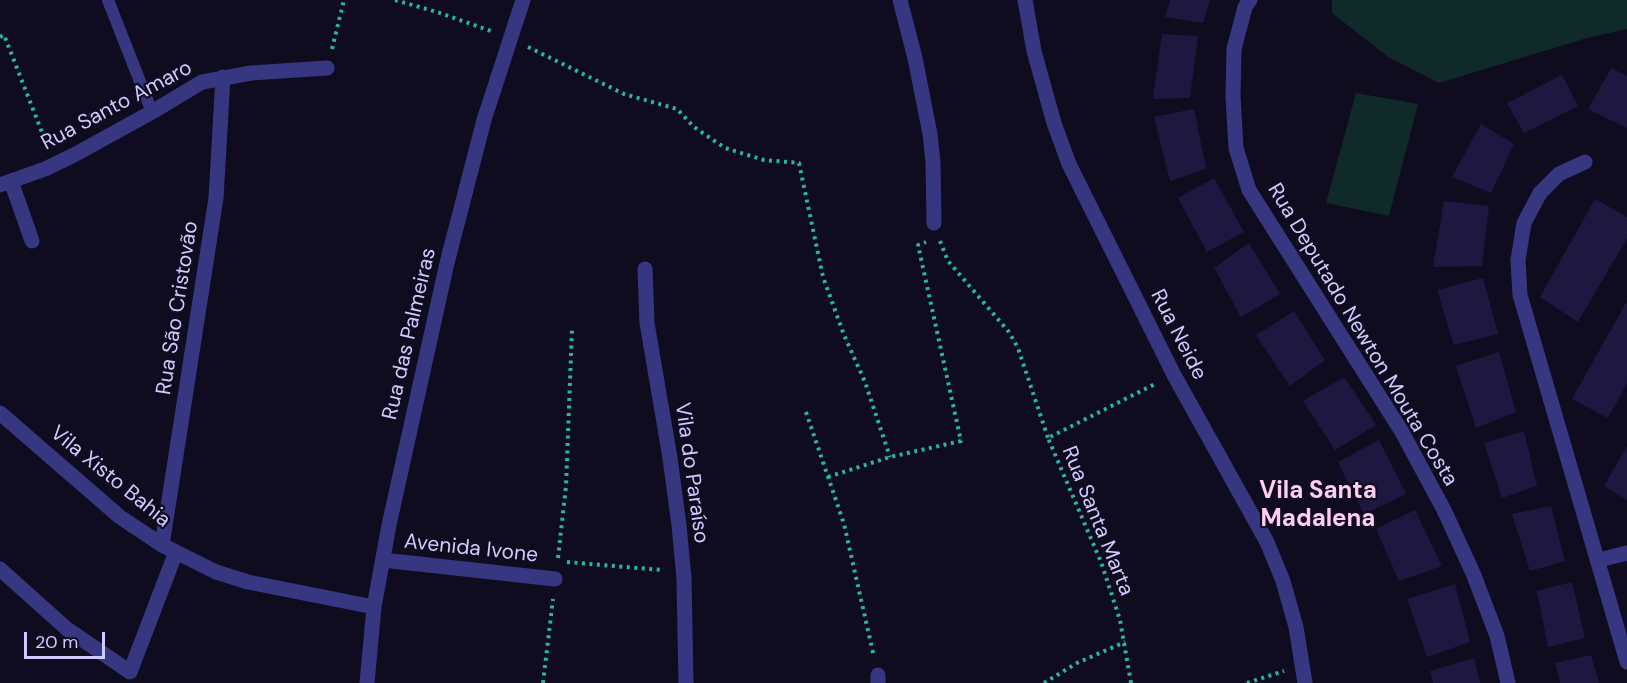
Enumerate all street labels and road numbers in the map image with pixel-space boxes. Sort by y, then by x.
street label: Rua Santo Amaro [37,56,197,156]
street label: Rua Deputado Newton Mouta Costa [1261,179,1463,491]
street label: Rua São Cristovão [152,219,204,397]
street label: Rua das Palmeiras [378,246,442,422]
street label: Rua Neide [1145,286,1211,384]
street label: Vila do Paraíso [669,401,713,545]
street label: Vila Xisto Bahia [45,421,175,533]
street label: Rua Santa Marta [1056,443,1138,599]
street label: Avenida Ivone [403,529,539,569]

